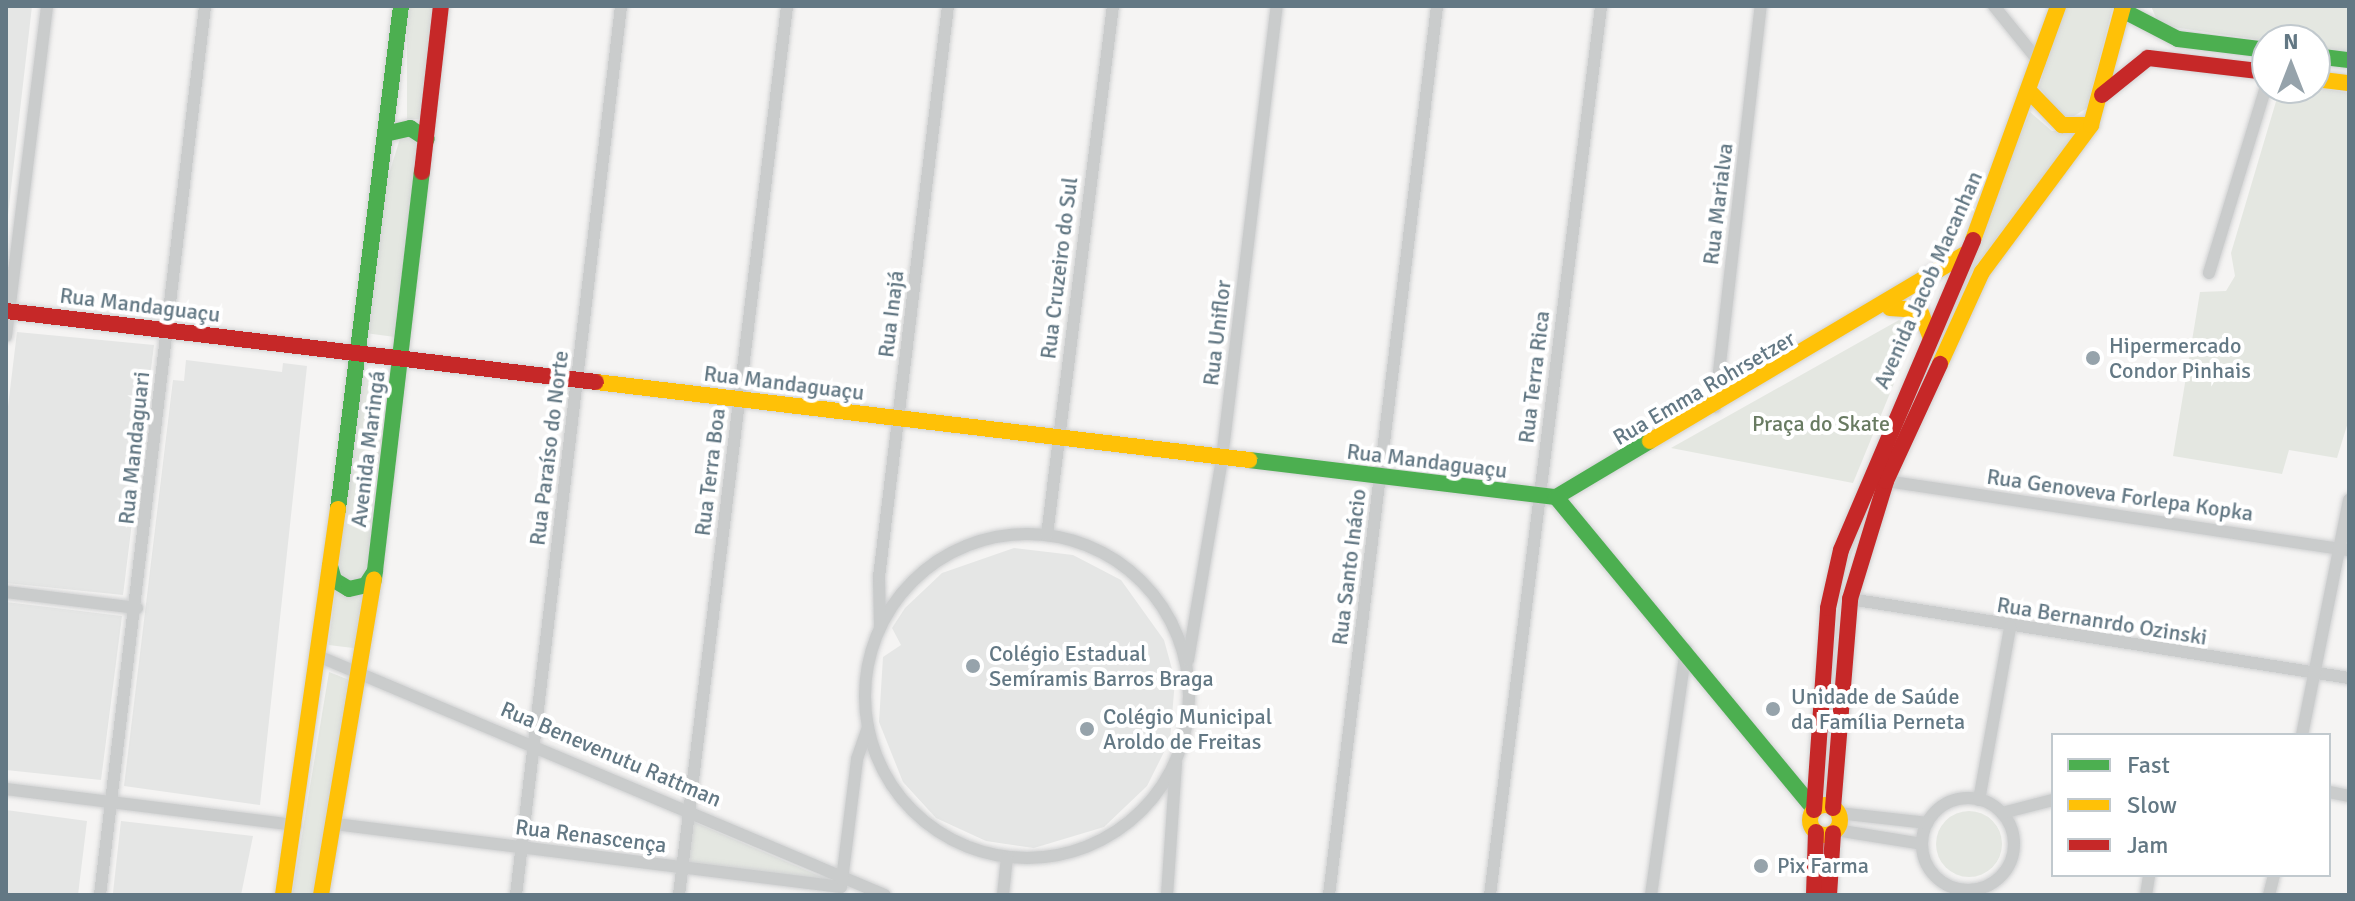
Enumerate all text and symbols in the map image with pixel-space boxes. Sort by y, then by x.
north arrow [2251,24,2331,104]
text: N [2283,28,2299,55]
street label: Rua Marialva [1697,142,1739,266]
street label: Avenida Jacob Macanhan [1868,167,1988,393]
street label: Rua Cruzeiro do Sul [1035,175,1083,361]
street label: Rua Inajá [873,269,909,359]
street label: Rua Uniflor [1197,279,1237,387]
street label: Rua Mandaguaçu [58,282,222,328]
street label: Rua Terra Rica [1513,309,1555,445]
street label: Rua Emma Rohrsetzer [1608,325,1800,451]
place label: Hipermercado Condor Pinhais [2109,332,2251,384]
street label: Rua Paraíso do Norte [524,349,574,547]
marker: Hipermercado Condor Pinhais [2084,349,2102,367]
street label: Rua Mandaguaçu [702,360,866,406]
street label: Avenida Maringá [345,369,391,529]
street label: Rua Mandaguari [113,370,155,526]
street label: Rua Terra Boa [689,407,731,537]
park label: Praça do Skate [1752,411,1890,437]
street label: Rua Mandaguaçu [1345,438,1509,484]
street label: Rua Genoveva Forlepa Kopka [1985,463,2255,527]
street label: Rua Santo Inácio [1326,487,1372,647]
street label: Rua Bernanrdo Ozinski [1995,591,2209,651]
place label: Colégio Estadual Semíramis Barros Braga [989,640,1214,692]
marker: Colégio Estadual Semíramis Barros Braga [964,657,982,675]
place label: Unidade de Saúde da Família Perneta [1791,683,1965,734]
street label: Rua Benevenutu Rattman [497,696,725,812]
marker: Unidade de Saúde da Família Perneta [1762,698,1784,720]
place label: Colégio Municipal Aroldo de Freitas [1103,703,1272,754]
marker: Colégio Municipal Aroldo de Freitas [1078,720,1096,738]
legend [2051,733,2331,877]
text: Fast [2127,750,2170,780]
text: Slow [2127,790,2177,820]
street label: Rua Renascença [514,814,668,858]
text: Jam [2127,830,2168,860]
place label: Pix Farma [1777,853,1869,879]
marker: Pix Farma [1752,857,1770,875]

